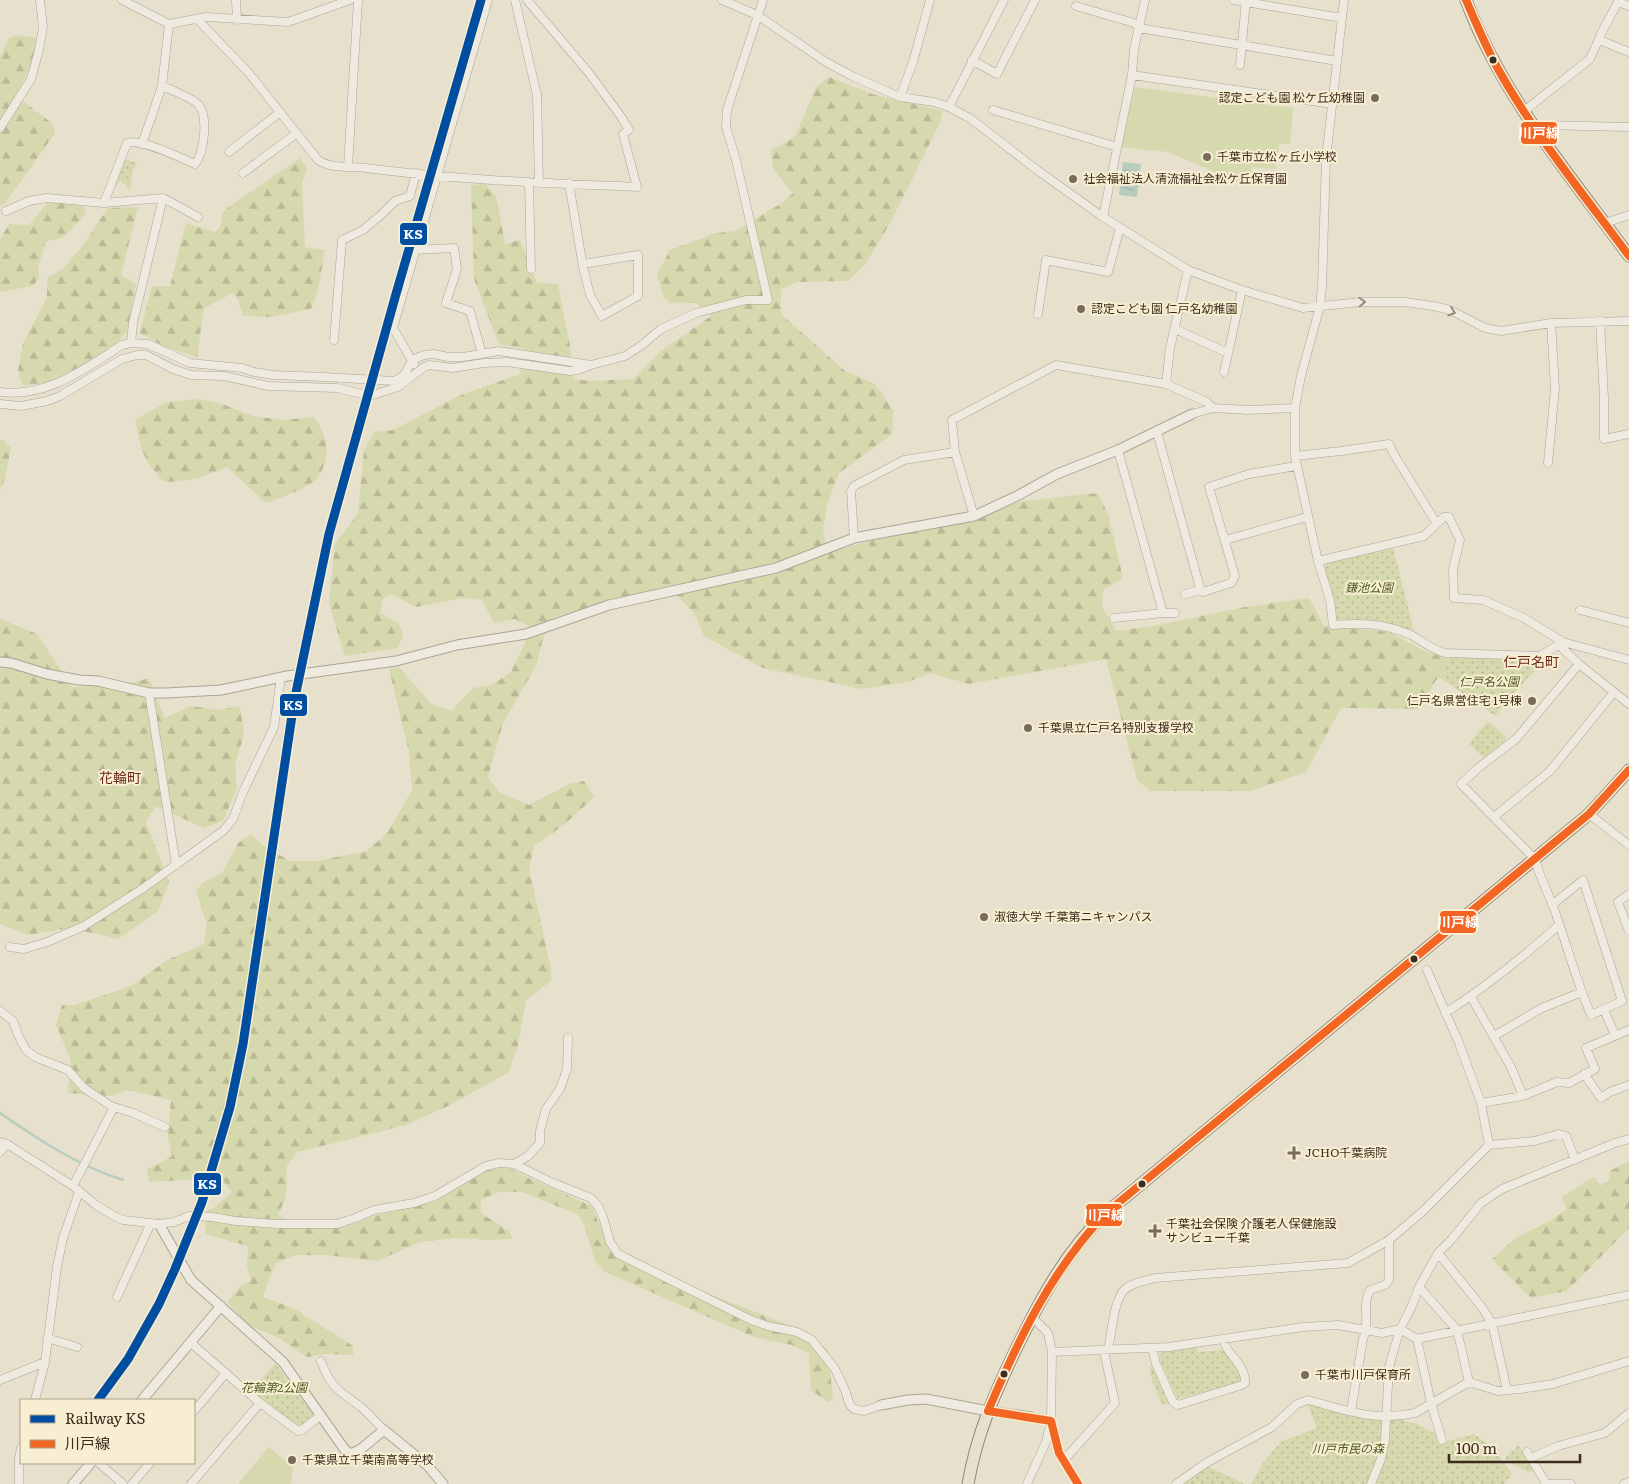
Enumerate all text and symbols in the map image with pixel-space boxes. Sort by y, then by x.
unlabelled marker [1488,55,1498,65]
place label: 認定こども園 松ケ丘幼稚園 [1219,88,1365,106]
marker: 認定こども園 松ケ丘幼稚園 [1369,92,1381,104]
line badge: 川戸線 [1520,121,1558,145]
text: 川戸線 [1518,122,1560,142]
place label: 千葉市立松ヶ丘小学校 [1217,147,1337,165]
marker: 千葉市立松ヶ丘小学校 [1201,151,1213,163]
place label: 社会福祉法人清流福祉会松ケ丘保育園 [1083,169,1287,187]
marker: 社会福祉法人清流福祉会松ケ丘保育園 [1067,173,1079,185]
line badge: KS [399,222,428,246]
text: KS [403,223,423,243]
one-way arrow [1359,297,1367,307]
place label: 認定こども園 仁戸名幼稚園 [1091,299,1237,317]
marker: 認定こども園 仁戸名幼稚園 [1075,303,1087,315]
one-way arrow [1447,306,1456,316]
park label: 鎌池公園 [1345,578,1395,596]
district label: 仁戸名町 [1503,651,1559,671]
park label: 仁戸名公園 [1459,672,1521,690]
place label: 仁戸名県営住宅 1号棟 [1407,691,1522,709]
line badge: KS [279,693,308,717]
text: KS [283,694,303,714]
marker: 仁戸名県営住宅 1号棟 [1526,695,1538,707]
place label: 千葉県立仁戸名特別支援学校 [1038,718,1194,736]
marker: 千葉県立仁戸名特別支援学校 [1022,722,1034,734]
district label: 花輪町 [99,767,141,787]
place label: 淑徳大学 千葉第ニキャンパス [994,907,1152,925]
line badge: 川戸線 [1439,910,1477,934]
marker: 淑徳大学 千葉第ニキャンパス [978,911,990,923]
text: 川戸線 [1437,911,1479,931]
unlabelled marker [1409,954,1419,964]
place label: JCHO千葉病院 [1305,1143,1387,1161]
marker: JCHO千葉病院 [1287,1146,1301,1160]
line badge: KS [193,1172,222,1196]
text: KS [197,1173,217,1193]
unlabelled marker [1137,1179,1147,1189]
line badge: 川戸線 [1085,1203,1123,1227]
text: 川戸線 [1083,1204,1125,1224]
place label: 千葉社会保険 介護老人保健施設 サンビュー千葉 [1166,1214,1336,1246]
marker: 千葉社会保険 介護老人保健施設 サンビュー千葉 [1148,1224,1162,1238]
place label: 千葉市川戸保育所 [1315,1365,1411,1383]
unlabelled marker [999,1369,1009,1379]
marker: 千葉市川戸保育所 [1299,1369,1311,1381]
park label: 花輪第2公園 [241,1378,309,1396]
legend [20,1399,195,1464]
text: Railway KS [65,1406,145,1429]
text: 川戸線 [65,1431,110,1454]
scale bar [1449,1432,1580,1464]
text: 100 m [1456,1436,1497,1459]
park label: 川戸市民の森 [1312,1439,1385,1457]
place label: 千葉県立千葉南高等学校 [302,1450,434,1468]
marker: 千葉県立千葉南高等学校 [286,1454,298,1466]

